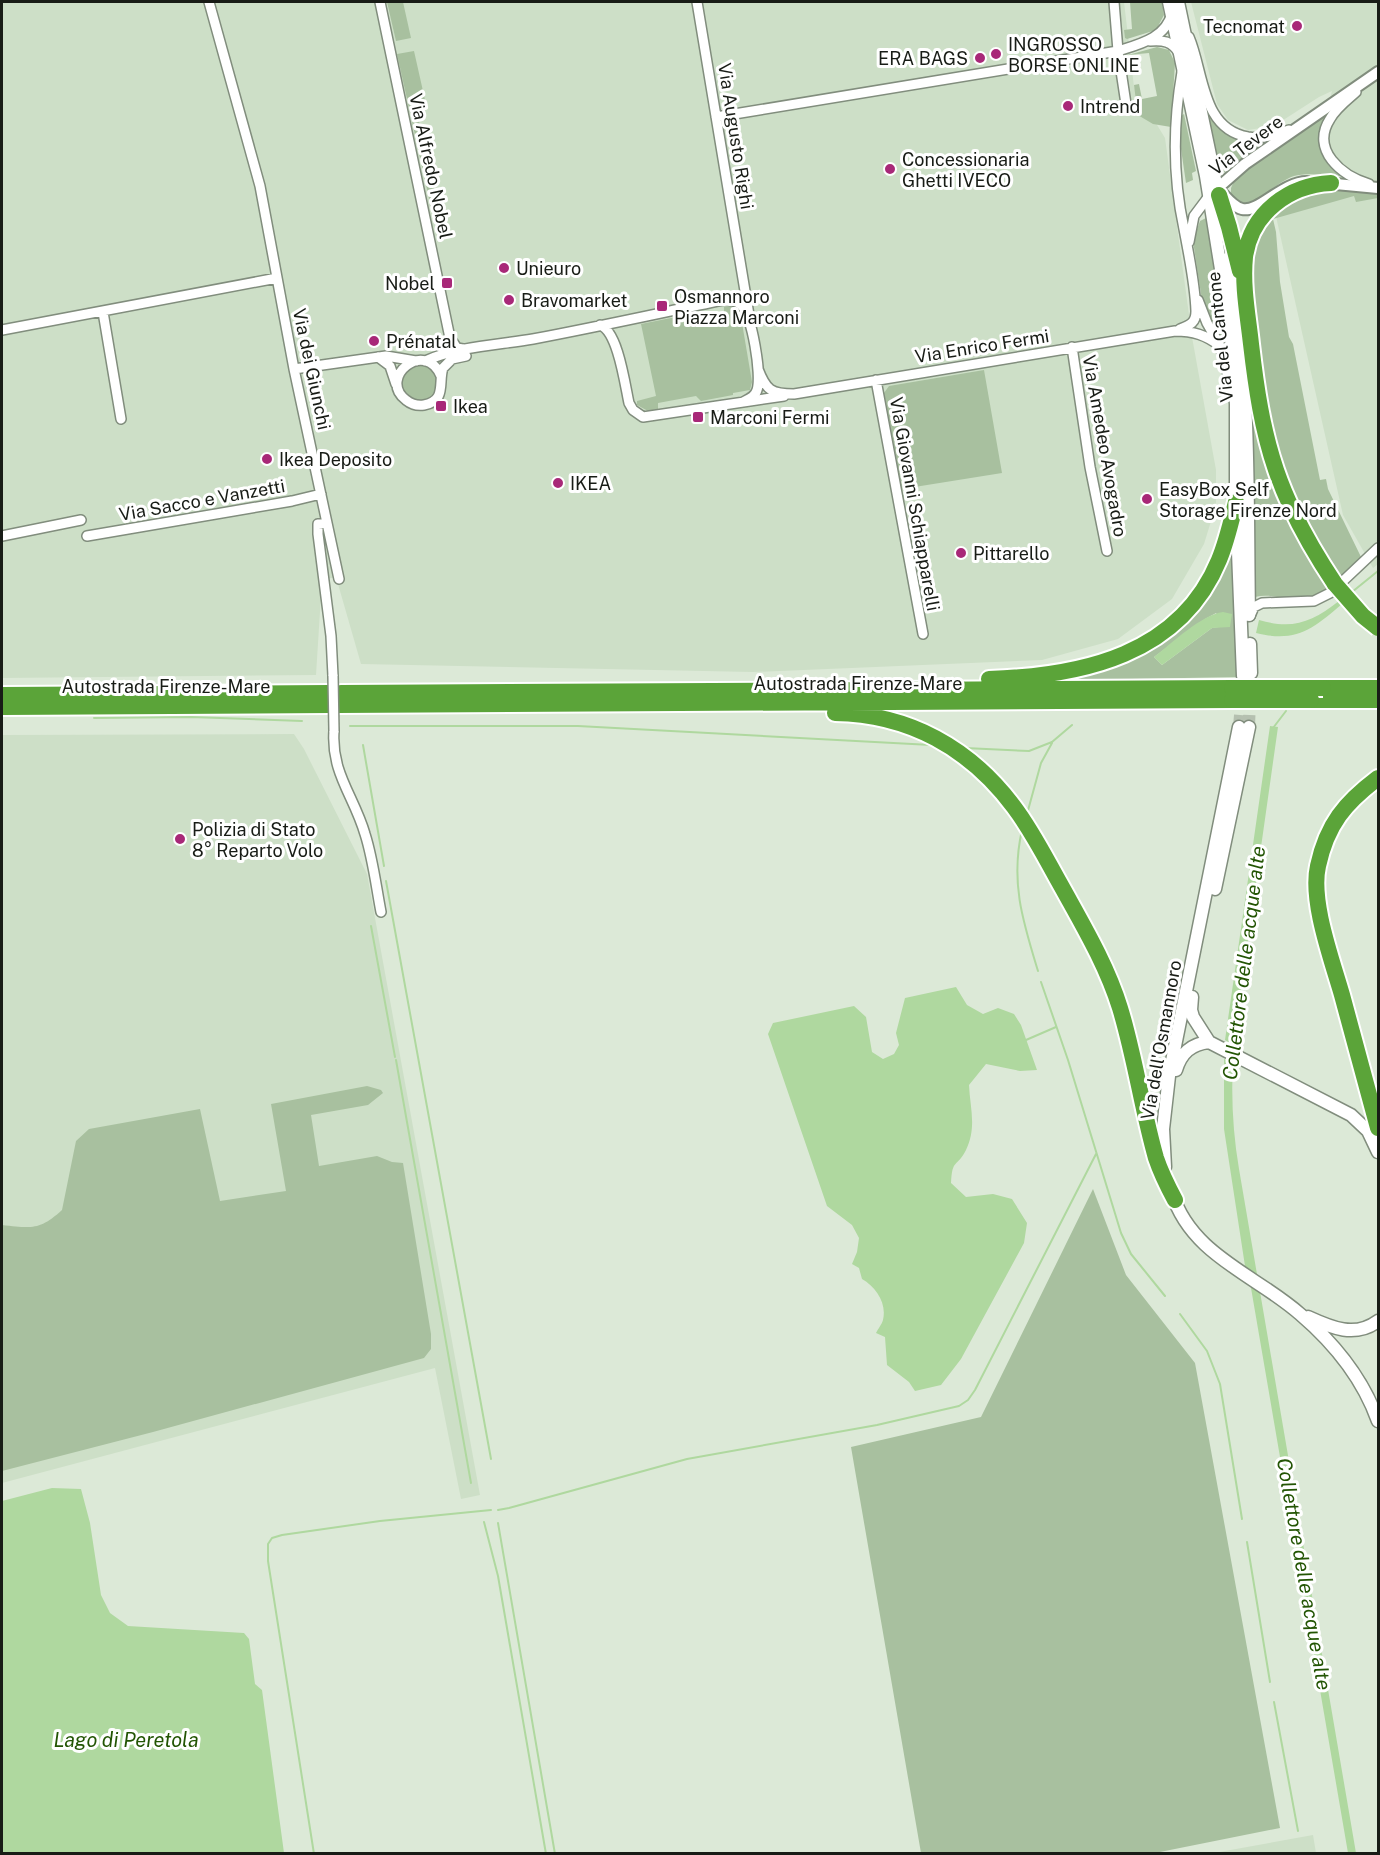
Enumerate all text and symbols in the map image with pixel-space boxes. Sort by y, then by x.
place label: Tecnomat [1203,16,1285,37]
marker: Tecnomat [1290,19,1304,33]
place label: INGROSSO BORSE ONLINE [1008,34,1140,76]
marker: INGROSSO BORSE ONLINE [989,47,1003,61]
place label: ERA BAGS [878,48,968,69]
marker: ERA BAGS [973,51,987,65]
street label: Via Augusto Righi [714,61,758,211]
street label: Via Alfredo Nobel [405,91,457,241]
place label: Intrend [1080,96,1140,117]
marker: Intrend [1061,99,1075,113]
street label: Via Tevere [1205,111,1287,179]
place label: Concessionaria Ghetti IVECO [902,149,1029,191]
marker: Concessionaria Ghetti IVECO [883,162,897,176]
place label: Unieuro [516,258,581,279]
marker: Unieuro [497,261,511,275]
street label: Via del Cantone [1203,271,1237,403]
place label: Nobel [385,273,435,294]
marker: Nobel [440,276,454,290]
place label: Osmannoro Piazza Marconi [674,286,799,328]
place label: Bravomarket [521,290,628,311]
marker: Bravomarket [502,293,516,307]
marker: Osmannoro Piazza Marconi [655,299,669,313]
street label: Via dei Giunchi [289,306,335,432]
street label: Via Enrico Fermi [913,325,1051,367]
place label: Prénatal [386,331,457,352]
marker: Prénatal [367,334,381,348]
street label: Via Amedeo Avogadro [1079,353,1131,539]
street label: Via Giovanni Schiapparelli [886,395,944,613]
place label: Ikea [453,396,488,417]
marker: Ikea [434,399,448,413]
place label: Marconi Fermi [710,407,830,428]
marker: Marconi Fermi [691,410,705,424]
place label: Ikea Deposito [279,449,392,470]
marker: Ikea Deposito [260,452,274,466]
place label: IKEA [570,473,611,494]
street label: Via Sacco e Vanzetti [117,475,287,525]
marker: IKEA [551,476,565,490]
place label: EasyBox Self Storage Firenze Nord [1159,479,1337,521]
marker: EasyBox Self Storage Firenze Nord [1140,492,1154,506]
place label: Pittarello [973,543,1049,564]
marker: Pittarello [954,546,968,560]
street label: Autostrada Firenze-Mare [754,673,963,694]
street label: Autostrada Firenze-Mare [62,676,271,697]
place label: Polizia di Stato 8° Reparto Volo [192,819,323,861]
marker: Polizia di Stato 8° Reparto Volo [173,832,187,846]
water label: Collettore delle acque alte [1218,844,1270,1081]
street label: Via dell'Osmannoro [1137,959,1185,1121]
water label: Collettore delle acque alte [1272,1456,1336,1692]
water label: Lago di Peretola [53,1728,199,1752]

